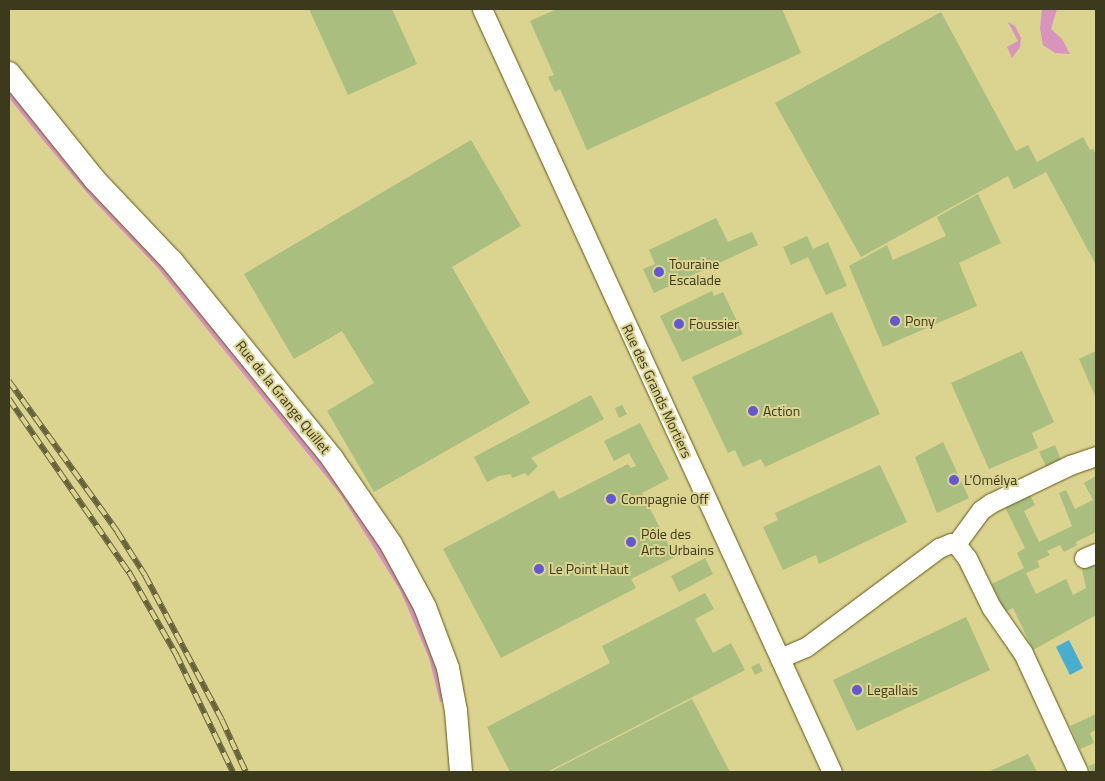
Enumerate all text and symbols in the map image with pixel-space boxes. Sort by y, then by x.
place label: Touraine Escalade [669,256,721,288]
marker: Touraine Escalade [653,266,665,278]
place label: Pony [905,313,935,329]
marker: Pony [889,315,901,327]
place label: Foussier [689,316,739,332]
marker: Foussier [673,318,685,330]
street label: Rue des Grands Mortiers [619,321,695,461]
street label: Rue de la Grange Quillet [232,337,334,457]
place label: Action [763,403,800,419]
marker: Action [747,405,759,417]
place label: L'Omélya [964,472,1017,488]
marker: L'Omélya [948,474,960,486]
place label: Compagnie Off [621,491,708,507]
marker: Compagnie Off [605,493,617,505]
place label: Pôle des Arts Urbains [641,526,714,558]
marker: Pôle des Arts Urbains [625,536,637,548]
place label: Le Point Haut [549,561,629,577]
marker: Le Point Haut [533,563,545,575]
place label: Legallais [867,682,918,698]
marker: Legallais [851,684,863,696]

